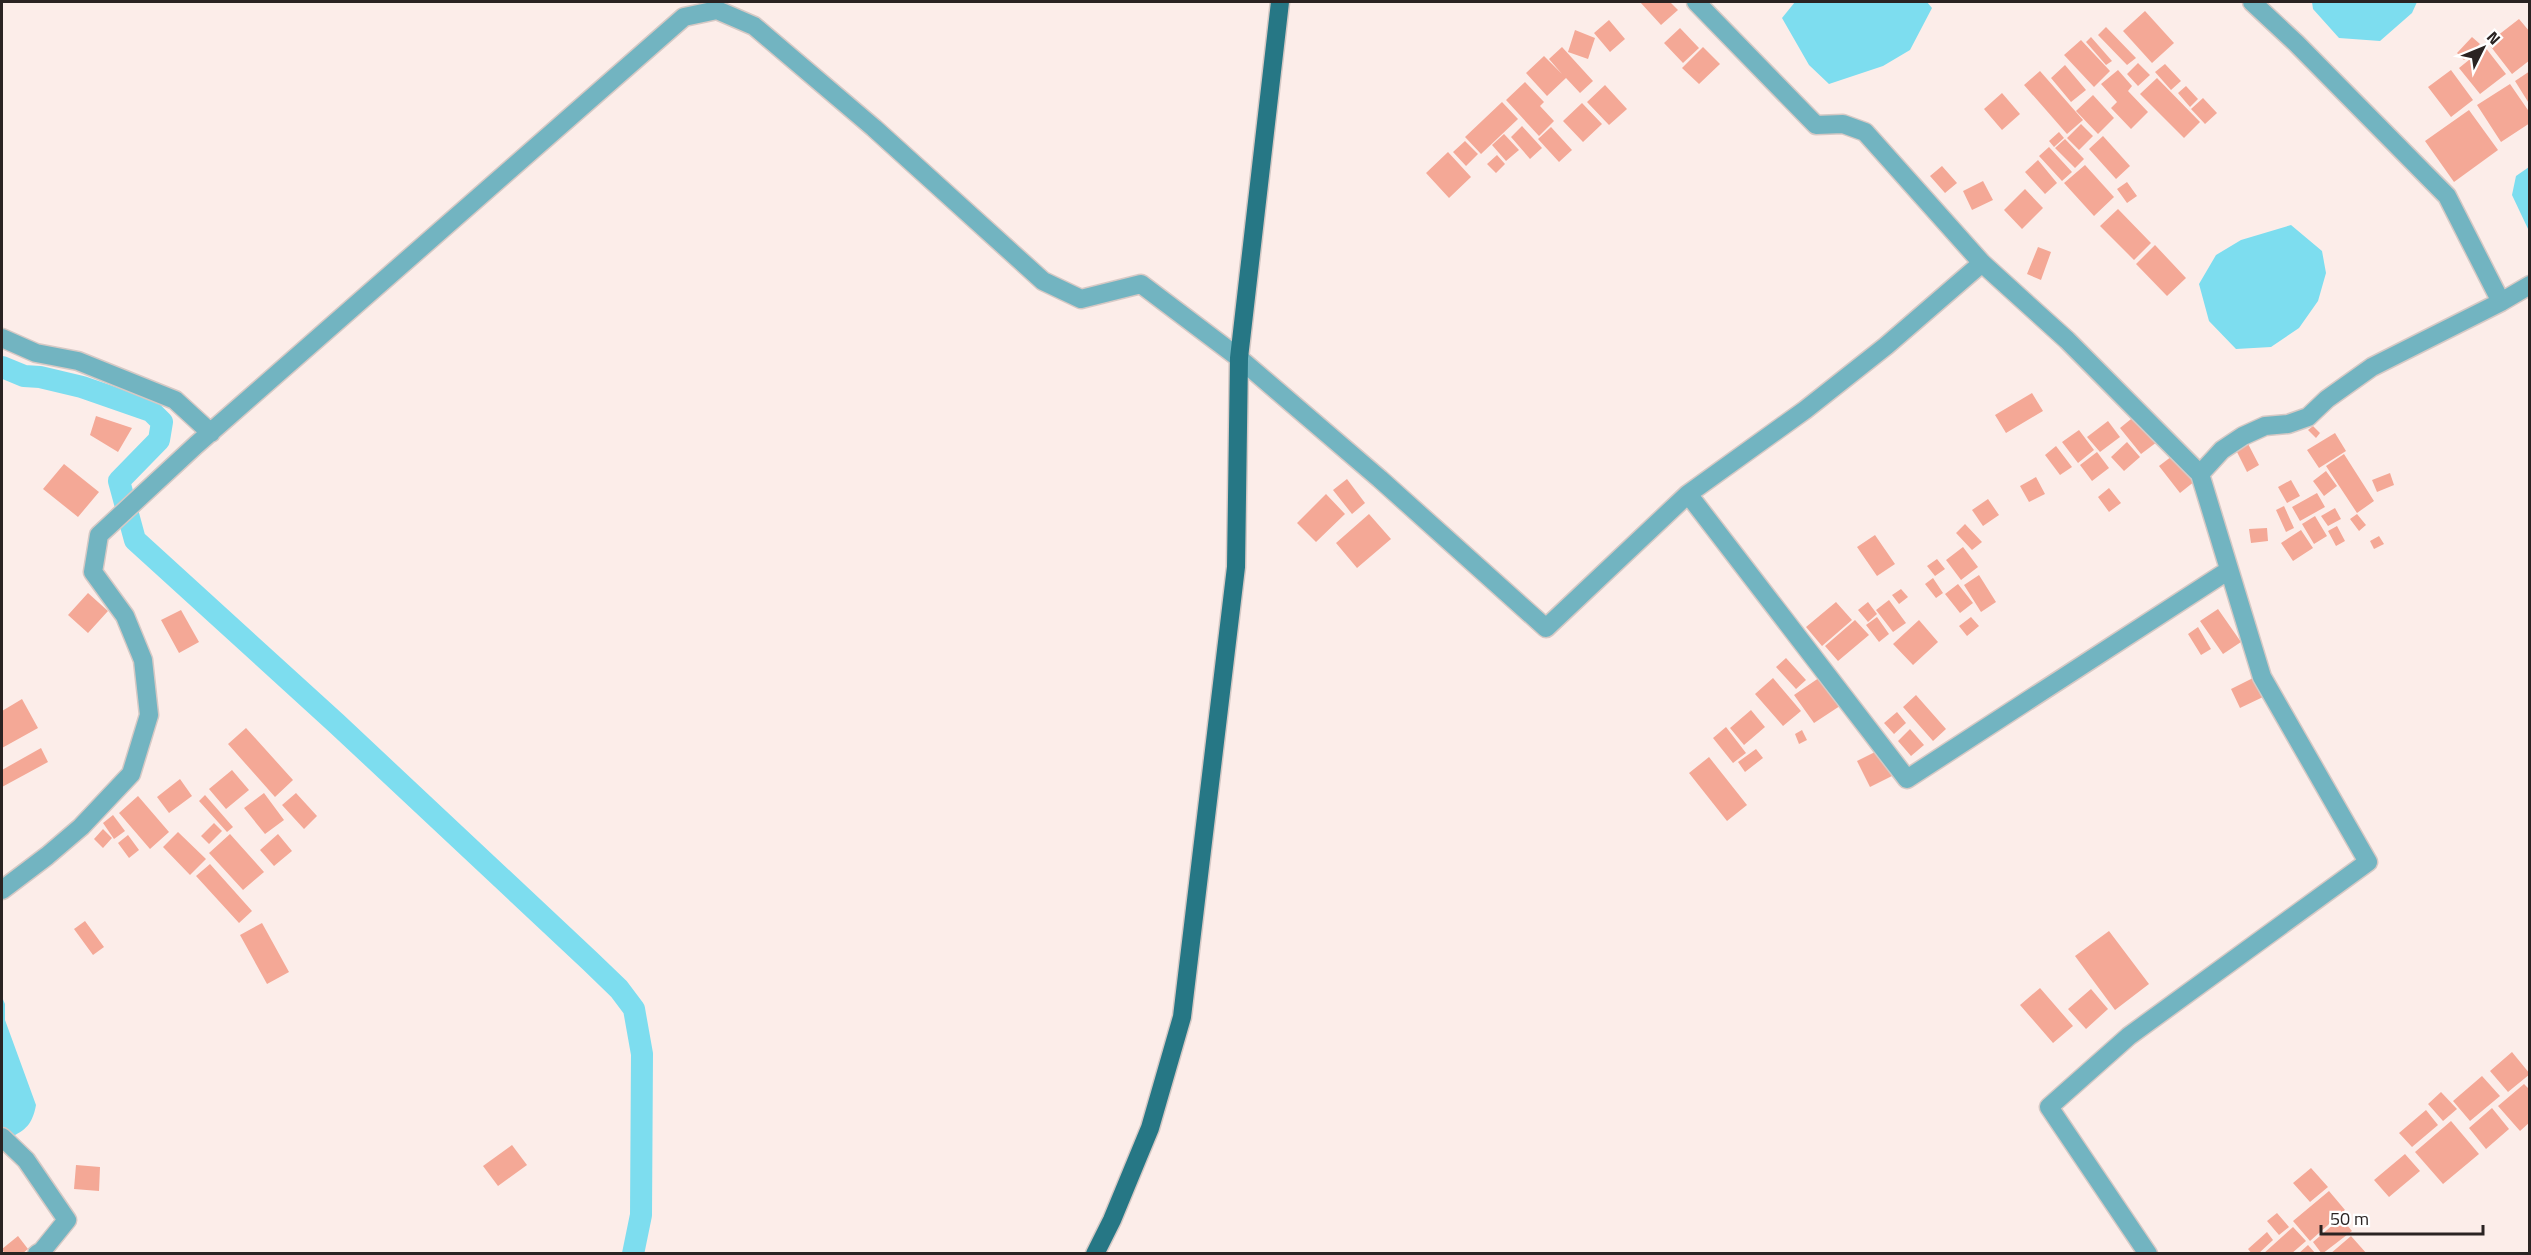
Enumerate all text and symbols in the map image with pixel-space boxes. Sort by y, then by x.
north arrow [2453,18,2513,78]
text: N [2481,26,2507,50]
scale bar [2321,1198,2483,1236]
text: 50 m [2330,1205,2369,1232]

